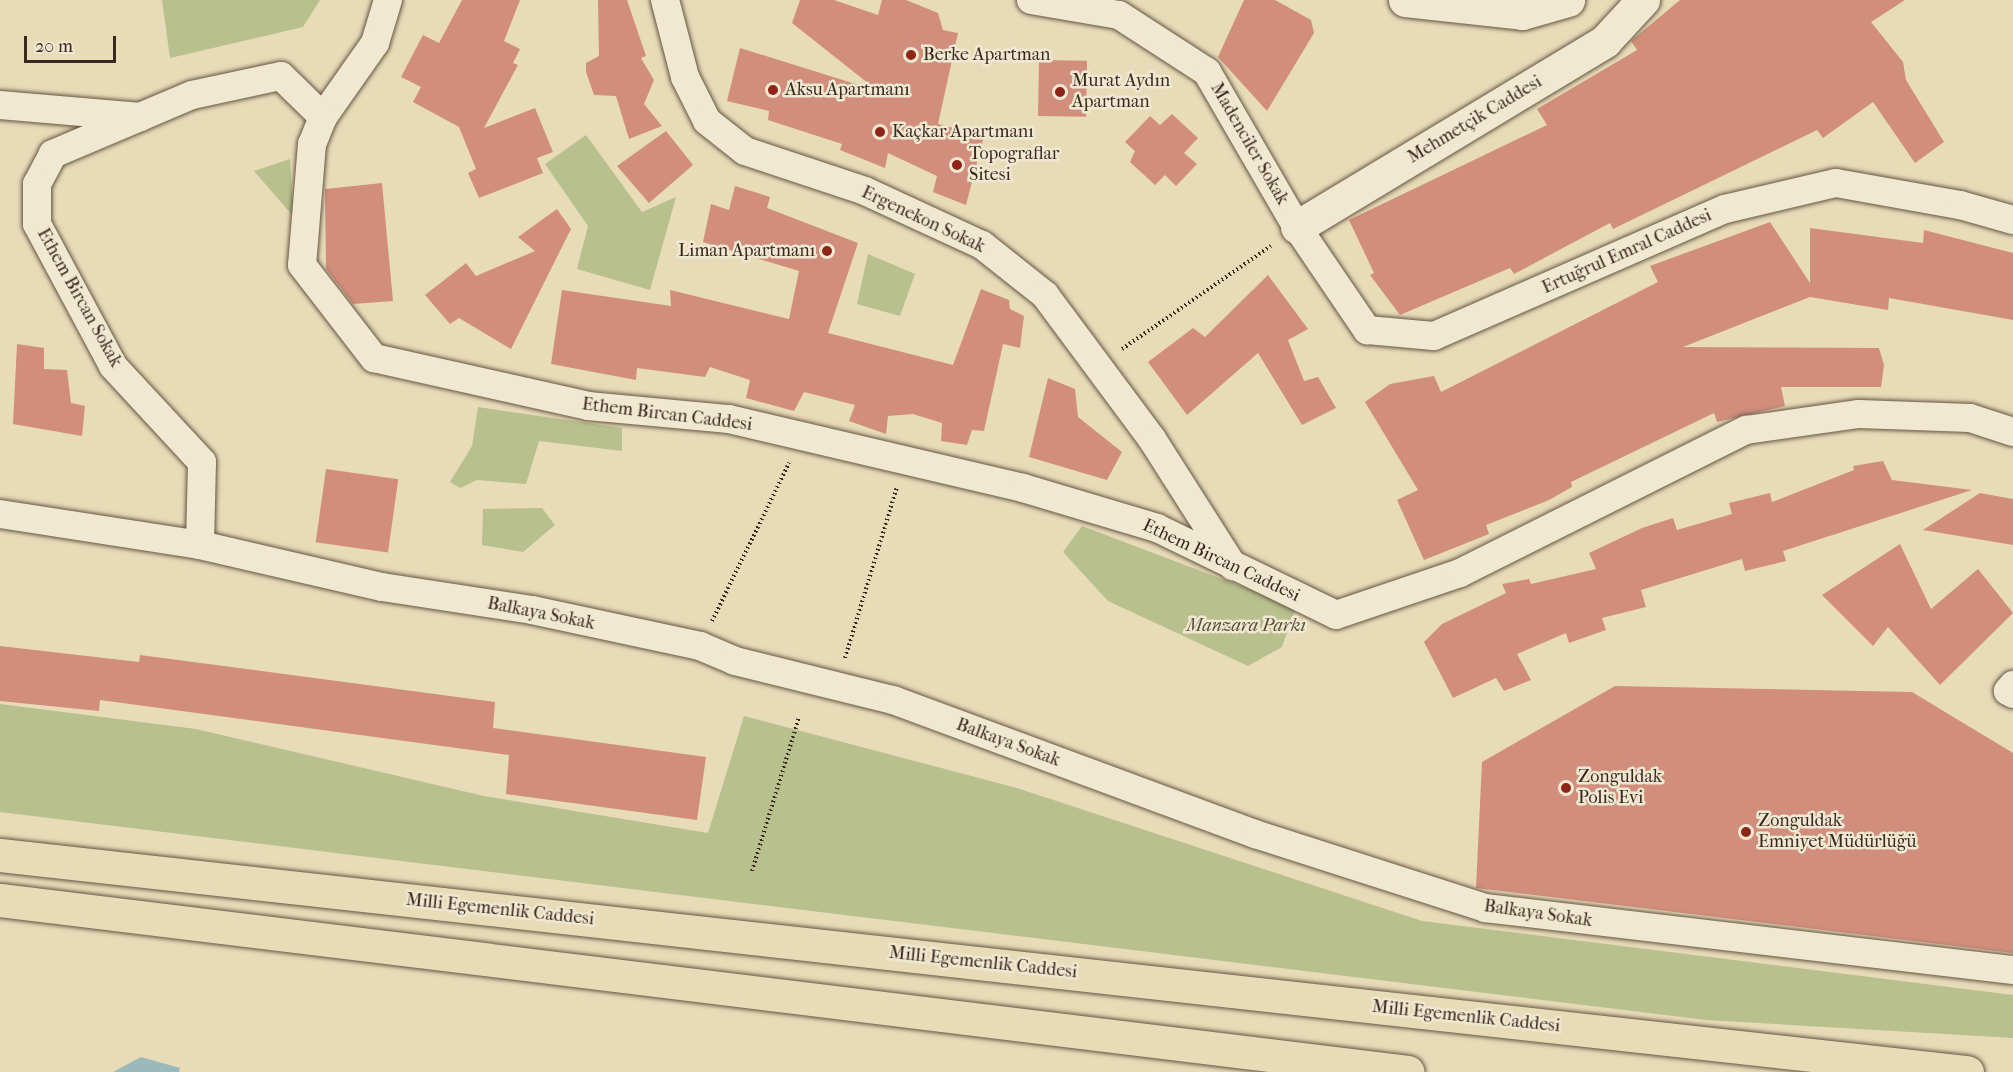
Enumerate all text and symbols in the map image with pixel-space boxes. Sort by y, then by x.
scale bar [27,24,118,62]
text: 20 m [35,36,73,57]
place label: Berke Apartman [923,44,1051,66]
marker: Berke Apartman [904,48,918,62]
place label: Murat Aydın Apartman [1072,71,1170,113]
street label: Mehmetçik Caddesi [1404,71,1546,169]
place label: Aksu Apartmanı [785,79,910,101]
street label: Madenciler Sokak [1205,79,1293,209]
marker: Aksu Apartmanı [766,83,780,97]
marker: Murat Aydın Apartman [1053,85,1067,99]
place label: Kaçkar Apartmanı [892,121,1034,143]
marker: Kaçkar Apartmanı [873,125,887,139]
place label: Topograflar Sitesi [969,144,1059,186]
marker: Topograflar Sitesi [950,158,964,172]
street label: Ergenekon Sokak [858,182,988,258]
street label: Ertuğrul Emral Caddesi [1539,205,1715,299]
street label: Ethem Bircan Sokak [32,225,126,371]
place label: Liman Apartmanı [678,240,815,262]
marker: Liman Apartmanı [820,244,834,258]
street label: Ethem Bircan Caddesi [581,394,753,436]
street label: Ethem Bircan Caddesi [1139,515,1303,607]
street label: Balkaya Sokak [485,593,597,635]
park label: Manzara Parkı [1186,615,1306,637]
street label: Balkaya Sokak [953,714,1063,772]
place label: Zonguldak Polis Evi [1578,767,1662,810]
marker: Zonguldak Polis Evi [1559,781,1573,795]
place label: Zonguldak Emniyet Müdürlüğü [1758,811,1917,854]
marker: Zonguldak Emniyet Müdürlüğü [1739,825,1753,839]
street label: Milli Egemenlik Caddesi [405,889,595,931]
street label: Balkaya Sokak [1483,896,1593,932]
street label: Milli Egemenlik Caddesi [888,942,1078,984]
street label: Milli Egemenlik Caddesi [1371,996,1561,1038]

